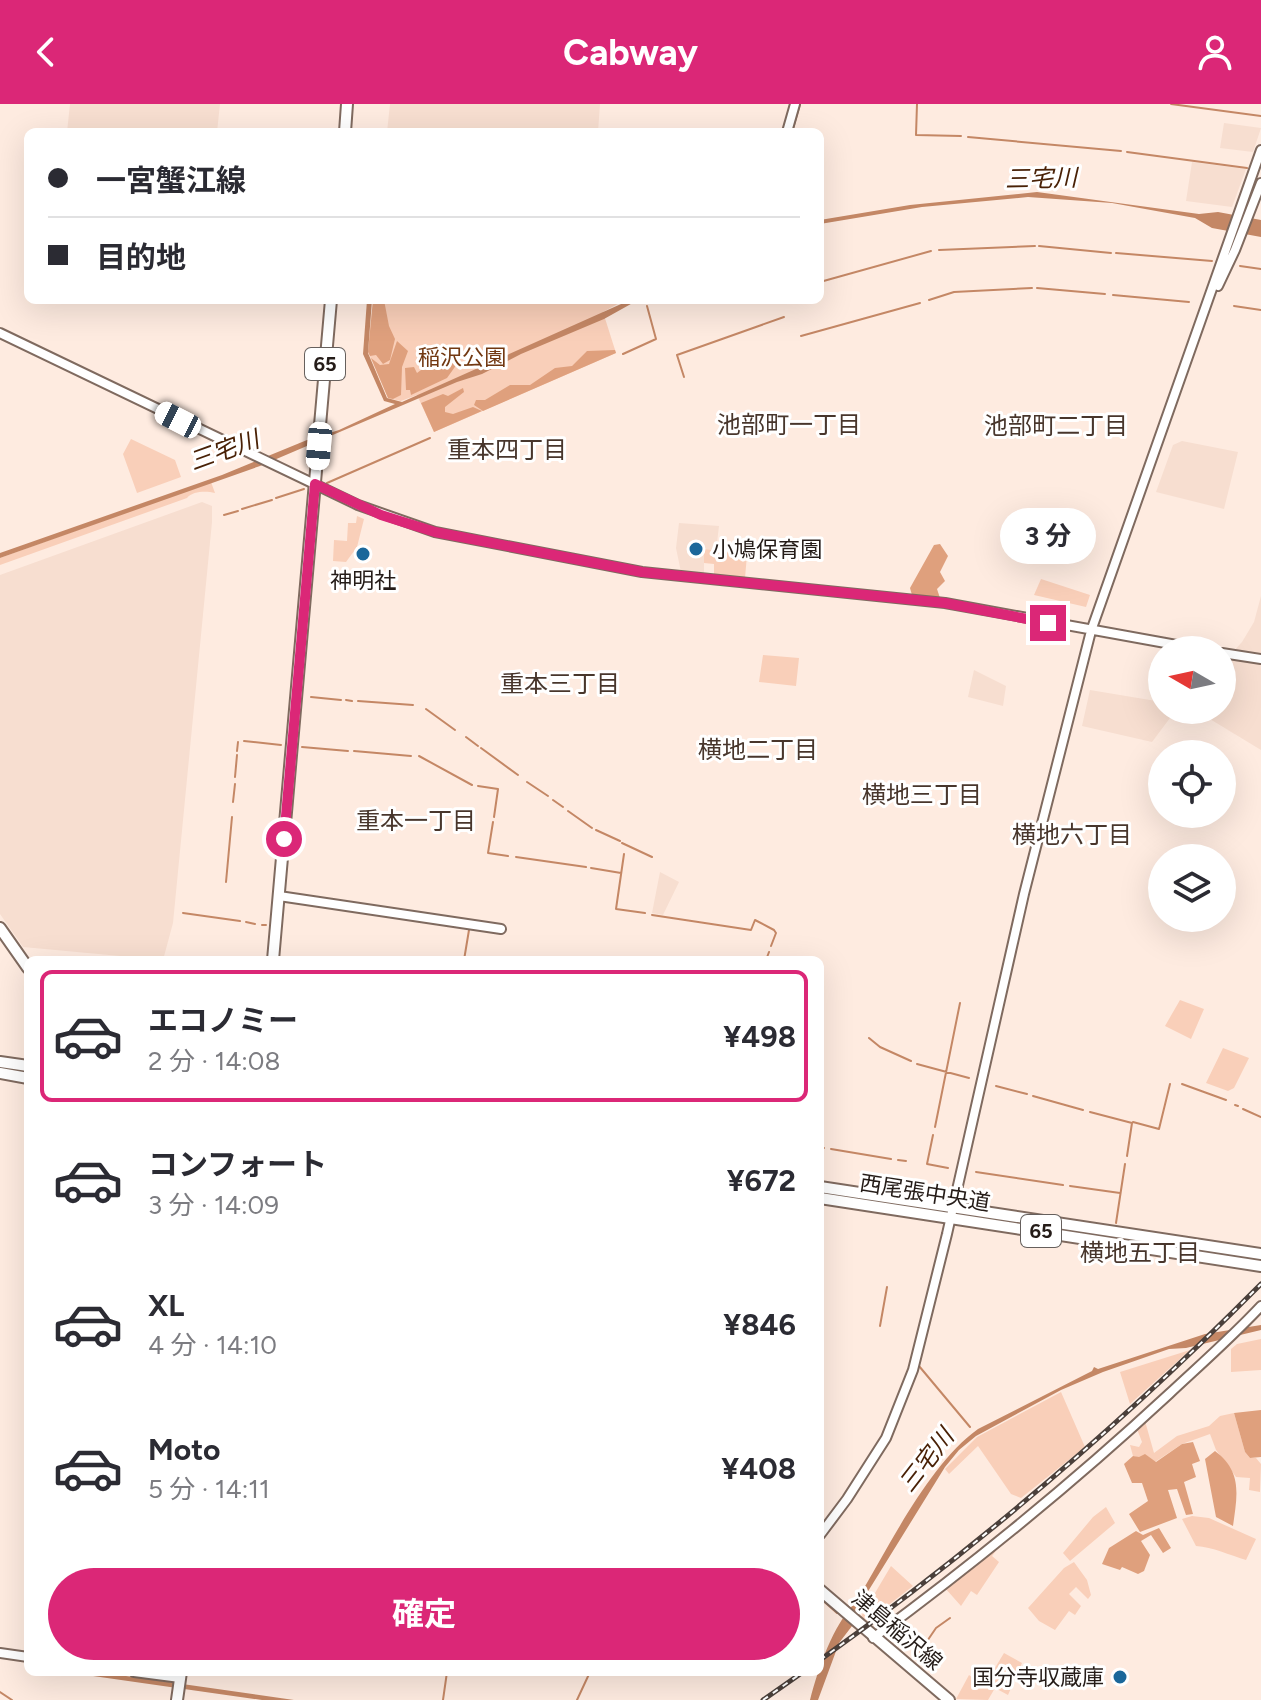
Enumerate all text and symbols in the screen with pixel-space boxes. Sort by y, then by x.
icon: back [24,30,68,74]
icon: person [1193,30,1237,74]
text: Cabway [563,31,698,74]
text: 一宮蟹江線 [96,162,246,199]
water label: 三宅川 [1005,163,1080,193]
text: 目的地 [96,239,186,276]
park label: 稲沢公園 [418,344,506,371]
road number: 65 [305,348,345,380]
car [151,398,205,442]
district label: 池部町一丁目 [717,410,861,439]
district label: 池部町二丁目 [984,411,1128,440]
car [305,421,333,471]
water label: 三宅川 [185,423,266,476]
district label: 重本四丁目 [447,435,567,464]
callout: 3 分 [1000,507,1096,563]
text: 3 分 [1025,520,1071,552]
place label: 小鳩保育園 [712,536,822,563]
marker: 小鳩保育園 [687,540,705,558]
marker: 神明社 [354,545,372,563]
place label: 神明社 [330,567,396,594]
route end [1030,605,1066,641]
north arrow [1148,636,1236,724]
map controls [1148,636,1236,932]
district label: 重本三丁目 [500,669,620,698]
district label: 横地二丁目 [698,735,818,764]
button: locate [1148,740,1236,828]
district label: 横地三丁目 [862,780,982,809]
district label: 重本一丁目 [356,806,476,835]
district label: 横地六丁目 [1012,820,1132,849]
route start [266,821,302,857]
button: layers [1148,844,1236,932]
icon: car [52,1000,124,1072]
text: エコノミー [148,1002,298,1039]
text: ¥498 [723,1018,796,1055]
text: 2 分 · 14:08 [148,1045,281,1077]
icon: car [52,1144,124,1216]
text: コンフォート [148,1146,327,1183]
text: ¥672 [727,1162,796,1199]
street label: 西尾張中央道 [858,1169,992,1217]
text: 3 分 · 14:09 [148,1189,279,1221]
road number: 65 [1021,1215,1061,1247]
district label: 横地五丁目 [1080,1238,1200,1267]
text: XL [148,1287,184,1324]
icon: car [52,1288,124,1360]
text: ¥846 [723,1306,796,1343]
text: 4 分 · 14:10 [148,1329,277,1361]
water label: 三宅川 [892,1420,961,1497]
text: Moto [148,1431,220,1468]
icon: car [52,1432,124,1504]
text: ¥408 [721,1450,796,1487]
text: 5 分 · 14:11 [148,1473,270,1505]
button: 確定 [48,1568,800,1660]
street label: 津島稲沢線 [846,1584,948,1676]
place label: 国分寺収蔵庫 [972,1664,1104,1691]
marker: 国分寺収蔵庫 [1111,1668,1129,1686]

